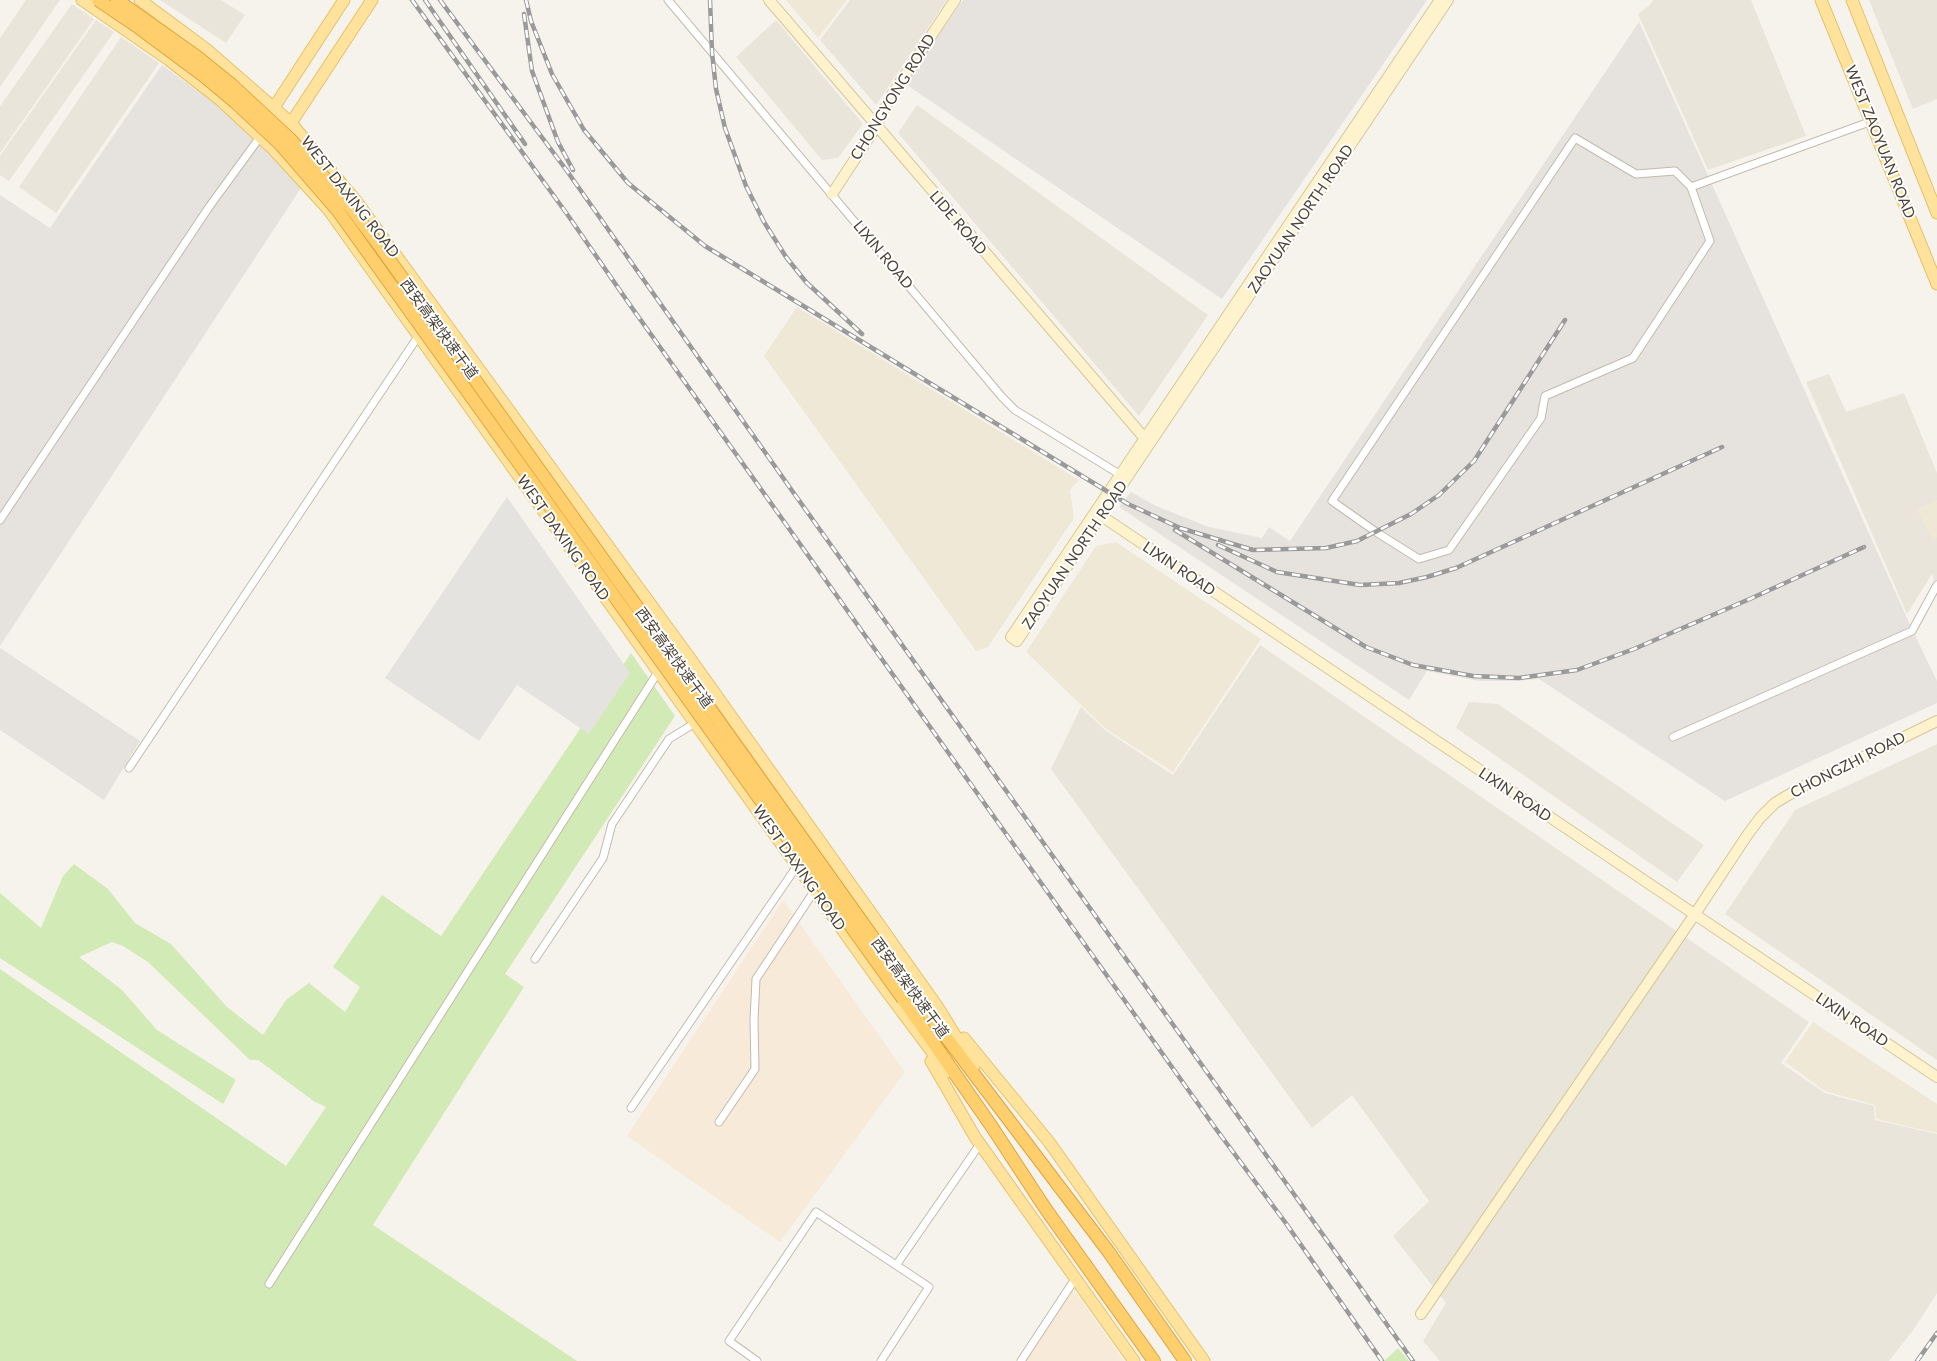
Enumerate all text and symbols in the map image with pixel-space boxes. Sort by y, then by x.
street label: CHONGYONG ROAD [847,31,939,163]
street label: WEST ZAOYUAN ROAD [1841,63,1919,221]
street label: WEST DAXING ROAD [297,133,403,261]
street label: ZAOYUAN NORTH ROAD [1245,141,1357,297]
street label: LIDE ROAD [925,188,991,258]
street label: LIXIN ROAD [849,217,917,293]
street label: 西安高架快速干道 [396,275,482,383]
street label: WEST DAXING ROAD [513,472,613,604]
street label: ZAOYUAN NORTH ROAD [1019,477,1131,633]
street label: LIXIN ROAD [1139,538,1219,600]
street label: 西安高架快速干道 [631,604,717,712]
street label: CHONGZHI ROAD [1787,728,1909,802]
street label: LIXIN ROAD [1475,764,1555,826]
street label: WEST DAXING ROAD [749,802,849,934]
street label: 西安高架快速干道 [867,934,953,1042]
street label: LIXIN ROAD [1812,989,1892,1051]

